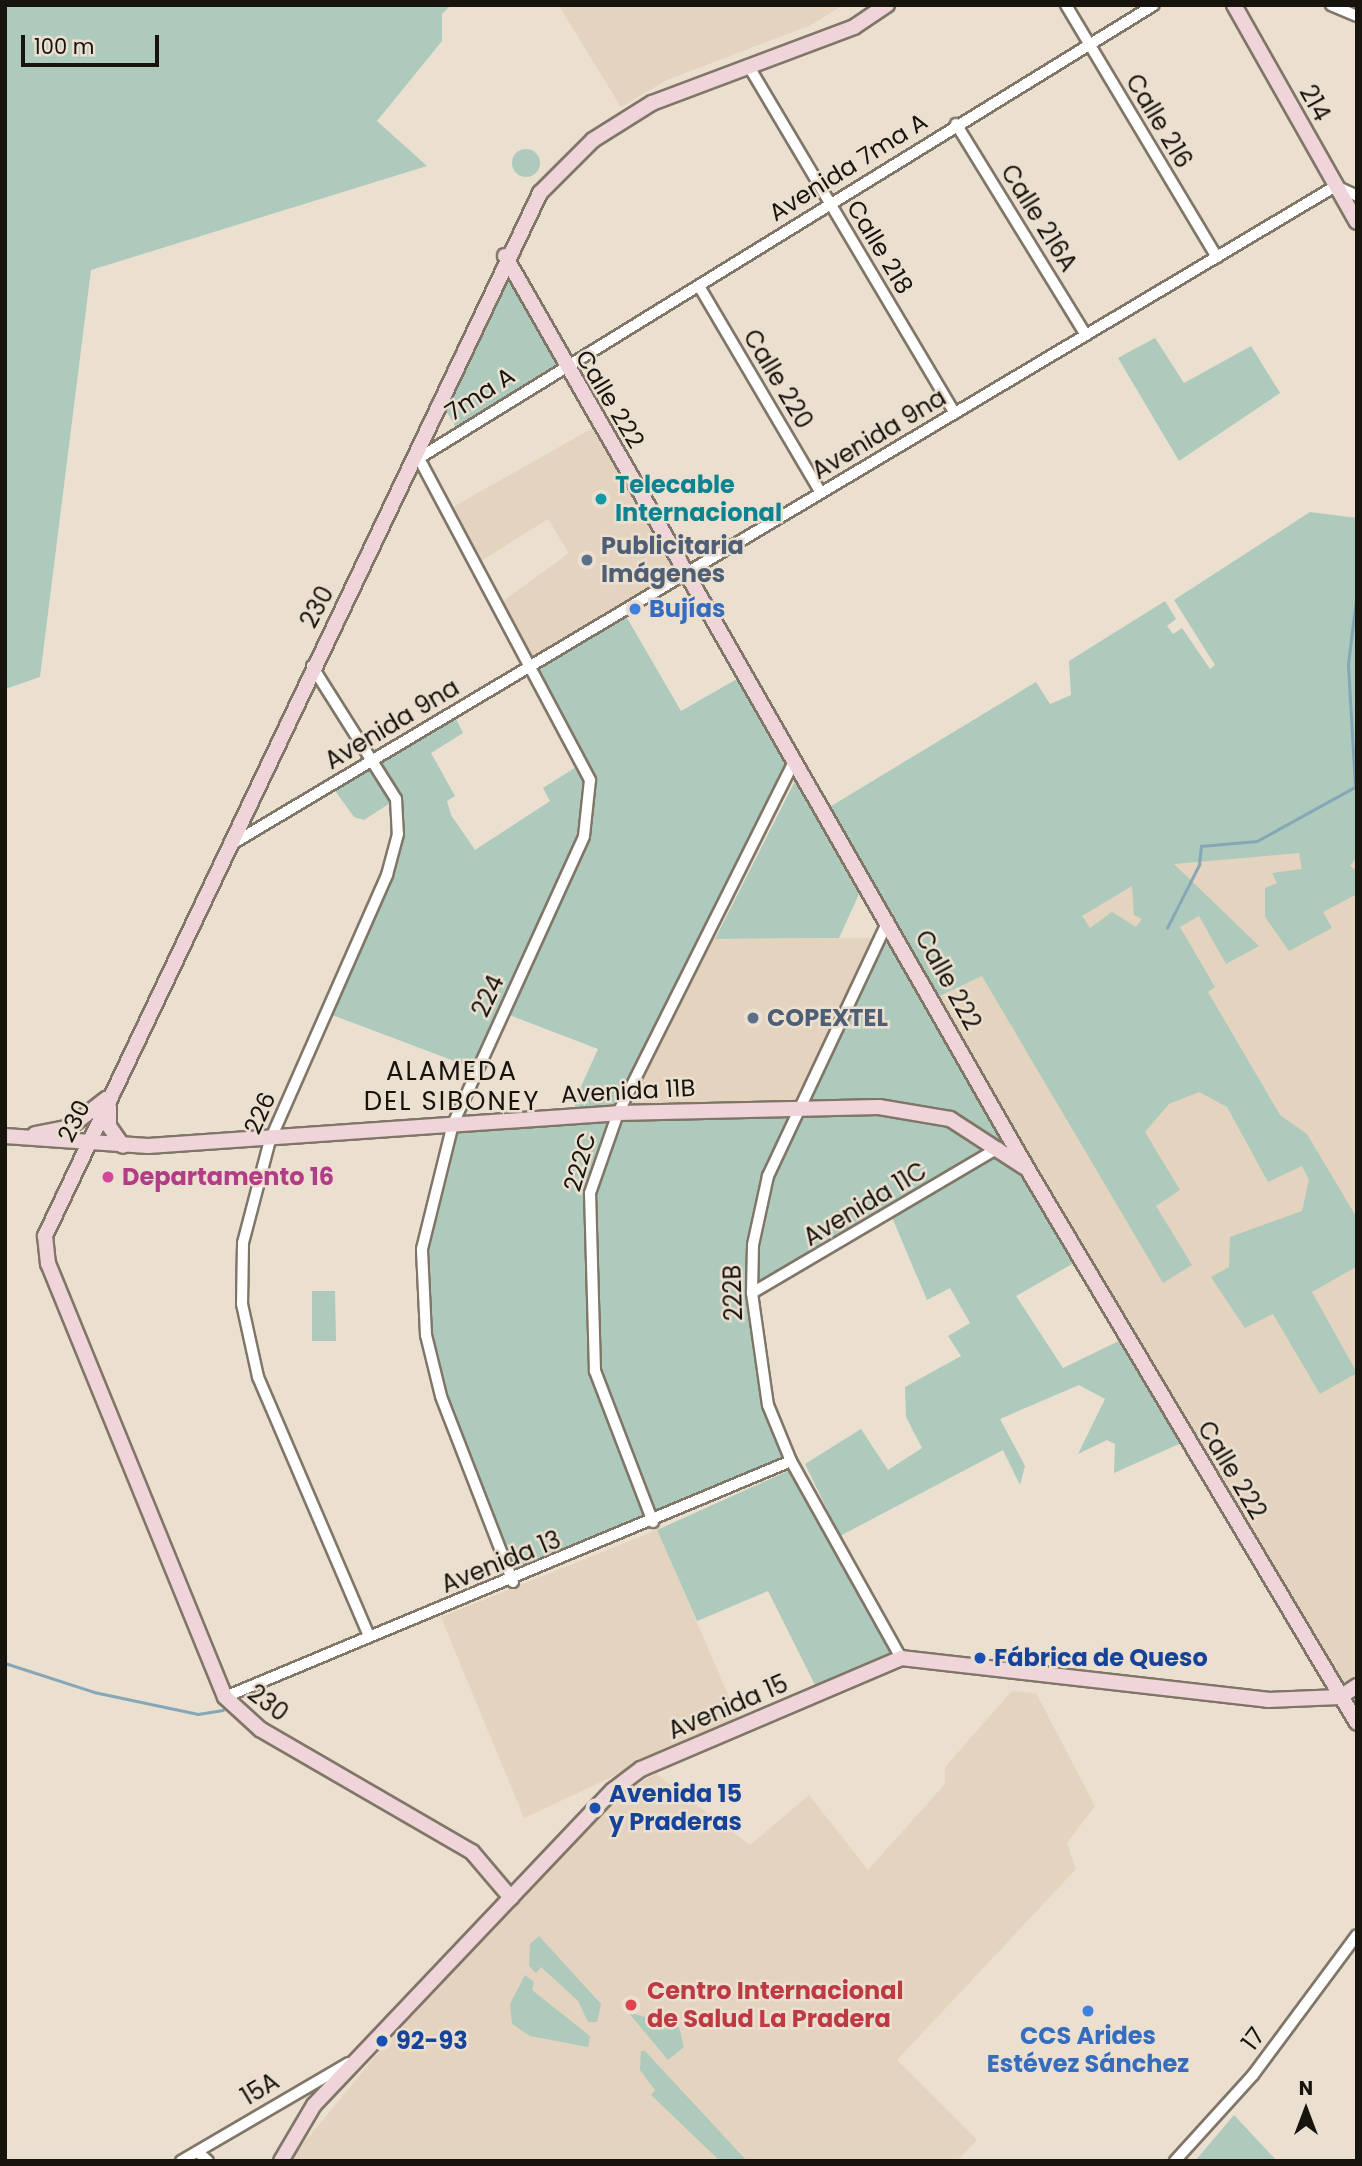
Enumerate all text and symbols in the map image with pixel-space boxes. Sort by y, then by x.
scale bar [24,21,163,65]
text: 100 m [34,32,94,61]
street label: Calle 216 [1120,69,1198,173]
street label: 214 [1294,80,1336,126]
street label: Avenida 7ma A [764,107,932,227]
street label: Calle 216A [995,159,1083,277]
street label: Calle 218 [841,195,919,299]
street label: Calle 220 [737,324,819,434]
street label: Calle 222 [570,345,650,453]
street label: 7ma A [440,361,520,427]
street label: Avenida 9na [807,383,951,485]
place label: Telecable Internacional [615,471,782,527]
marker: Telecable Internacional [593,491,609,507]
place label: Publicitaria Imágenes [601,532,744,588]
marker: Publicitaria Imágenes [579,552,595,568]
street label: 230 [294,581,340,633]
place label: Bujías [649,595,725,623]
marker: Bujías [627,601,643,617]
street label: Avenida 9na [320,673,464,775]
street label: Calle 222 [909,925,987,1035]
street label: 224 [466,971,510,1021]
place label: COPEXTEL [767,1004,888,1032]
marker: COPEXTEL [745,1010,761,1026]
district label: ALAMEDA DEL SIBONEY [365,1056,539,1118]
street label: Avenida 11B [560,1073,696,1109]
street label: 226 [238,1088,282,1138]
street label: 230 [52,1095,96,1147]
street label: 222C [558,1129,602,1195]
street label: Avenida 11C [798,1156,932,1252]
place label: Departamento 16 [122,1163,334,1191]
marker: Departamento 16 [100,1169,116,1185]
street label: 222B [718,1264,748,1322]
street label: Calle 222 [1192,1416,1272,1524]
street label: Avenida 13 [437,1525,565,1599]
place label: Fábrica de Queso [994,1644,1208,1672]
marker: Fábrica de Queso [972,1650,988,1666]
street label: Avenida 15 [664,1669,792,1745]
street label: 230 [242,1679,294,1727]
place label: Avenida 15 y Praderas [609,1780,742,1836]
marker: Avenida 15 y Praderas [587,1800,603,1816]
place label: Centro Internacional de Salud La Pradera [647,1977,904,2033]
marker: Centro Internacional de Salud La Pradera [621,1995,641,2015]
marker: CCS Arides Estévez Sánchez [1080,2003,1096,2019]
place label: CCS Arides Estévez Sánchez [987,2022,1189,2078]
street label: 17 [1235,2022,1271,2056]
place label: 92-93 [396,2027,468,2055]
marker: 92-93 [374,2033,390,2049]
street label: 15A [236,2067,284,2111]
north arrow [1271,2075,1341,2145]
text: N [1299,2075,1313,2102]

